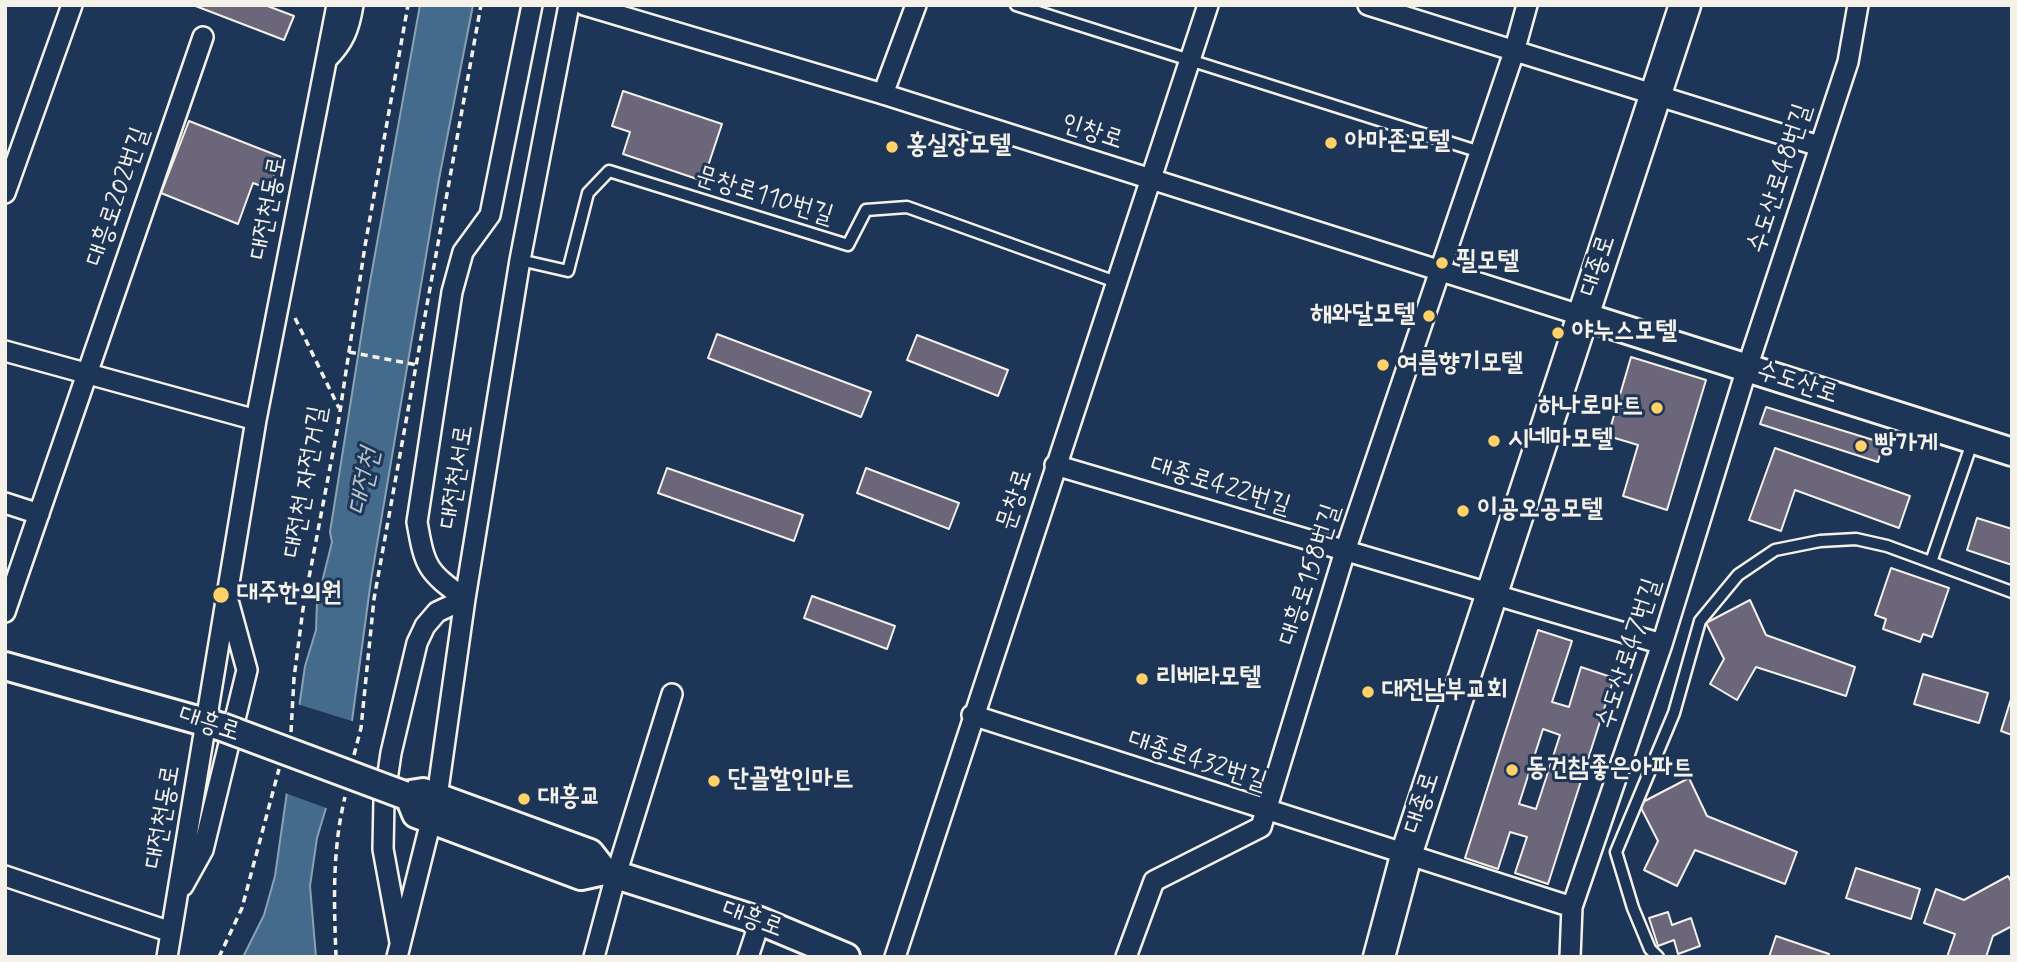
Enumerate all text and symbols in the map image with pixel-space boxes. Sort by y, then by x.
street label: 수도산로48번길 [1742,100,1820,258]
street label: 인창로 [1057,108,1127,158]
street label: 대흥로202번길 [81,124,157,270]
place label: 아마존모텔 [1345,127,1450,159]
place label: 홍실장모텔 [906,131,1011,163]
marker: 아마존모텔 [1323,135,1339,151]
marker: 홍실장모텔 [884,139,900,155]
street label: 대전천동로 [245,154,295,262]
street label: 문창로110번길 [691,161,837,233]
street label: 대종로 [1574,231,1624,301]
place label: 필모텔 [1456,247,1519,279]
marker: 필모텔 [1434,255,1450,271]
place label: 해와달모텔 [1310,300,1415,332]
marker: 해와달모텔 [1421,308,1437,324]
place label: 야누스모텔 [1572,317,1677,349]
marker: 야누스모텔 [1550,325,1566,341]
place label: 여름향기모텔 [1397,349,1523,381]
street label: 수도산로 [1752,356,1842,412]
marker: 여름향기모텔 [1375,357,1391,373]
place label: 하나로마트 [1538,392,1643,424]
marker: 하나로마트 [1649,400,1665,416]
street label: 대전천 자전거길 [278,404,336,560]
street label: 대전천서로 [434,423,482,531]
place label: 시네마모텔 [1508,425,1613,457]
place label: 빵가게 [1875,430,1938,462]
marker: 시네마모텔 [1486,433,1502,449]
marker: 빵가게 [1853,438,1869,454]
water label: 대전천 [343,445,389,519]
street label: 대종로422번길 [1146,451,1294,523]
street label: 문창로 [991,465,1041,535]
place label: 이공오공모텔 [1477,495,1603,527]
street label: 대흥로158번길 [1274,501,1348,649]
marker: 이공오공모텔 [1455,503,1471,519]
street label: 수도산로47번길 [1591,575,1669,733]
place label: 대주한의원 [237,579,342,611]
marker: 대주한의원 [211,585,231,605]
place label: 리베라모텔 [1156,663,1261,695]
marker: 리베라모텔 [1134,671,1150,687]
place label: 대전남부교회 [1382,676,1508,708]
marker: 대전남부교회 [1360,684,1376,700]
street label: 대흥로 [174,700,244,750]
street label: 대종로432번길 [1124,725,1270,799]
place label: 동건참좋은아파트 [1526,754,1693,786]
marker: 동건참좋은아파트 [1504,762,1520,778]
street label: 대전천동로 [140,763,188,871]
place label: 단골할인마트 [728,765,854,797]
street label: 대종로 [1398,768,1448,838]
marker: 단골할인마트 [706,773,722,789]
place label: 대흥교 [538,783,601,815]
marker: 대흥교 [516,791,532,807]
street label: 대흥로 [717,895,787,945]

